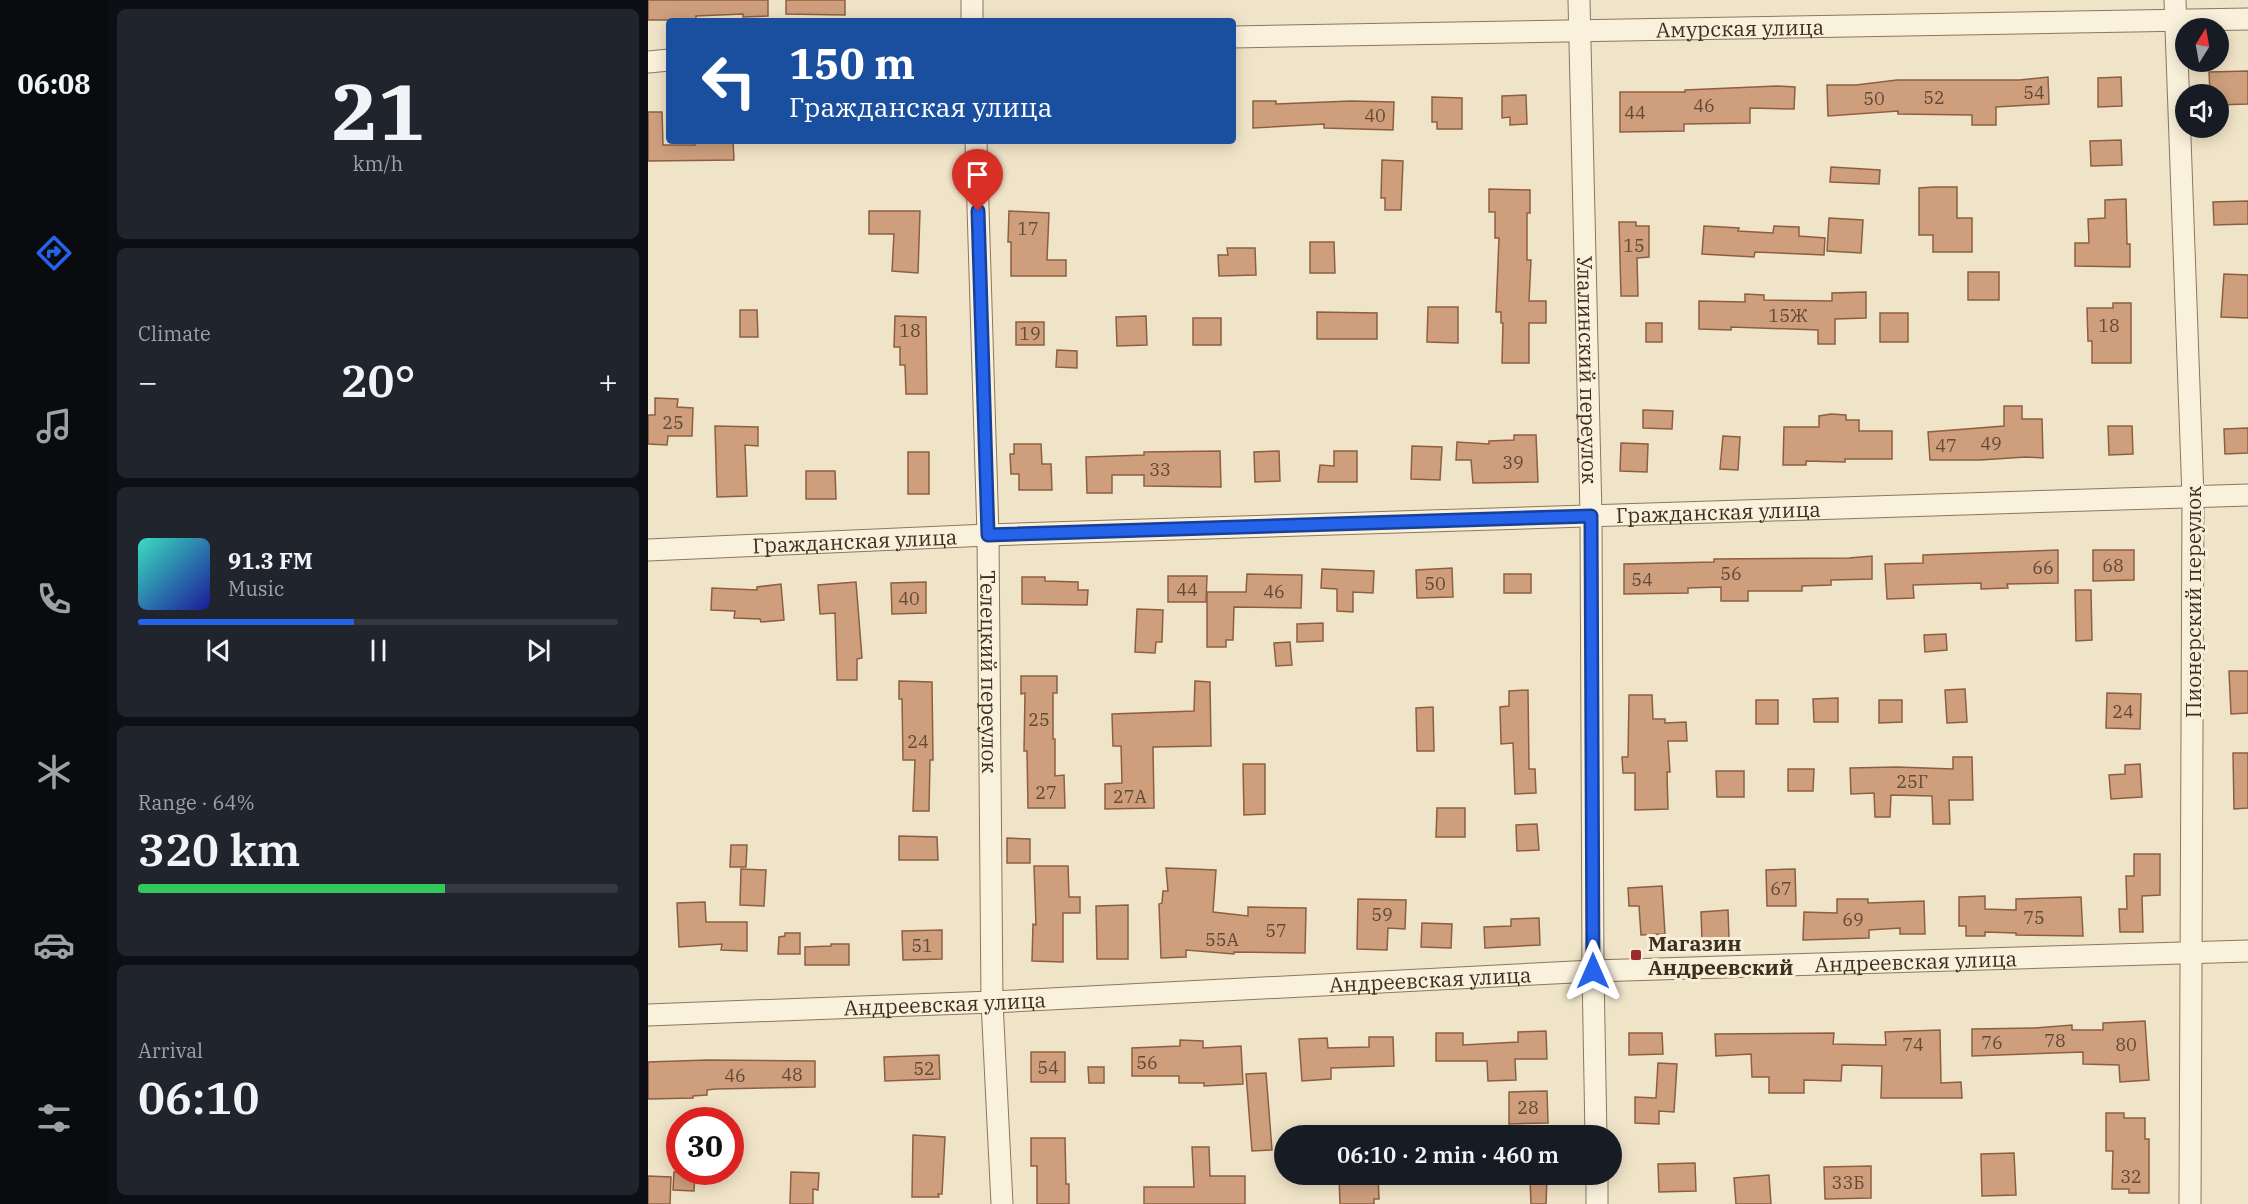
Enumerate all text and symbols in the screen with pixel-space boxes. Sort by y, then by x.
street label: Амурская улица [1656,13,1824,43]
north arrow [2175,18,2229,72]
map controls [2175,18,2229,138]
text: 150 m [789,36,915,91]
icon: left [690,42,768,120]
text: 21 [331,60,425,161]
text: 06:08 [18,66,90,101]
house number: 54 [2023,81,2045,104]
button: sound [2175,84,2229,138]
house number: 52 [1923,86,1945,109]
house number: 50 [1863,87,1885,110]
text: Гражданская улица [789,89,1052,124]
house number: 46 [1693,94,1715,117]
house number: 44 [1624,101,1646,124]
house number: 40 [1364,104,1386,127]
pin [952,149,1003,211]
text: km/h [353,150,403,177]
icon: arrive [961,158,994,191]
house number: 17 [1017,217,1039,240]
icon: directions [33,232,75,274]
house number: 15 [1623,234,1645,257]
street label: Улалинский переулок [1571,255,1604,484]
house number: 15Ж [1768,304,1808,327]
house number: 18 [2098,314,2120,337]
house number: 18 [899,319,921,342]
text: Climate [138,320,211,347]
house number: 19 [1019,322,1041,345]
text: 20° [340,351,416,409]
text: − [138,360,158,403]
text: + [598,360,618,403]
icon: music [33,405,75,447]
house number: 25 [662,411,684,434]
house number: 49 [1980,432,2002,455]
house number: 47 [1935,434,1957,457]
house number: 39 [1502,451,1524,474]
house number: 33 [1149,458,1171,481]
street label: Пионерский переулок [2179,486,2207,718]
street label: Гражданская улица [1615,495,1821,529]
street label: Гражданская улица [752,522,958,559]
text: 91.3 FM [228,546,313,575]
house number: 68 [2102,554,2124,577]
house number: 66 [2032,556,2054,579]
house number: 56 [1720,562,1742,585]
house number: 54 [1631,568,1653,591]
street label: Телецкий переулок [974,570,1004,774]
house number: 50 [1424,572,1446,595]
text: Music [228,575,284,602]
icon: phone [33,578,75,620]
house number: 44 [1176,578,1198,601]
house number: 46 [1263,580,1285,603]
house number: 40 [898,587,920,610]
icon: previous [202,634,235,667]
icon: pause [362,634,395,667]
icon: next [522,634,555,667]
house number: 24 [2112,700,2134,723]
house number: 25 [1028,708,1050,731]
house number: 24 [907,730,929,753]
icon: climate [33,751,75,793]
house number: 25Г [1896,770,1928,793]
house number: 27 [1035,781,1057,804]
house number: 27А [1113,785,1148,808]
text: Range · 64% [138,789,255,816]
text: 320 km [138,820,300,878]
house number: 67 [1770,877,1792,900]
house number: 59 [1371,903,1393,926]
house number: 75 [2023,906,2045,929]
house number: 69 [1842,908,1864,931]
house number: 57 [1265,919,1287,942]
icon: car [33,924,75,966]
house number: 55А [1205,928,1240,951]
place label: Магазин Андреевский [1648,929,1793,981]
house number: 51 [911,934,933,957]
position arrow [1561,939,1625,1003]
street label: Андреевская улица [1814,944,2017,978]
marker: Магазин Андреевский [1629,948,1643,962]
street label: Андреевская улица [1328,960,1532,999]
street label: Андреевская улица [843,985,1047,1022]
house number: 78 [2044,1029,2066,1052]
house number: 76 [1981,1031,2003,1054]
house number: 74 [1902,1033,1924,1056]
house number: 80 [2115,1033,2137,1056]
text: Arrival [138,1037,203,1064]
house number: 56 [1136,1051,1158,1074]
house number: 54 [1037,1056,1059,1079]
house number: 52 [913,1057,935,1080]
house number: 48 [781,1063,803,1086]
house number: 46 [724,1064,746,1087]
text: 06:10 [138,1068,259,1126]
house number: 28 [1517,1096,1539,1119]
icon: filters [33,1097,75,1139]
speed limit sign: 30 [666,1107,744,1185]
text: 06:10 · 2 min · 460 m [1337,1140,1559,1169]
house number: 32 [2120,1165,2142,1188]
house number: 33Б [1832,1171,1864,1194]

